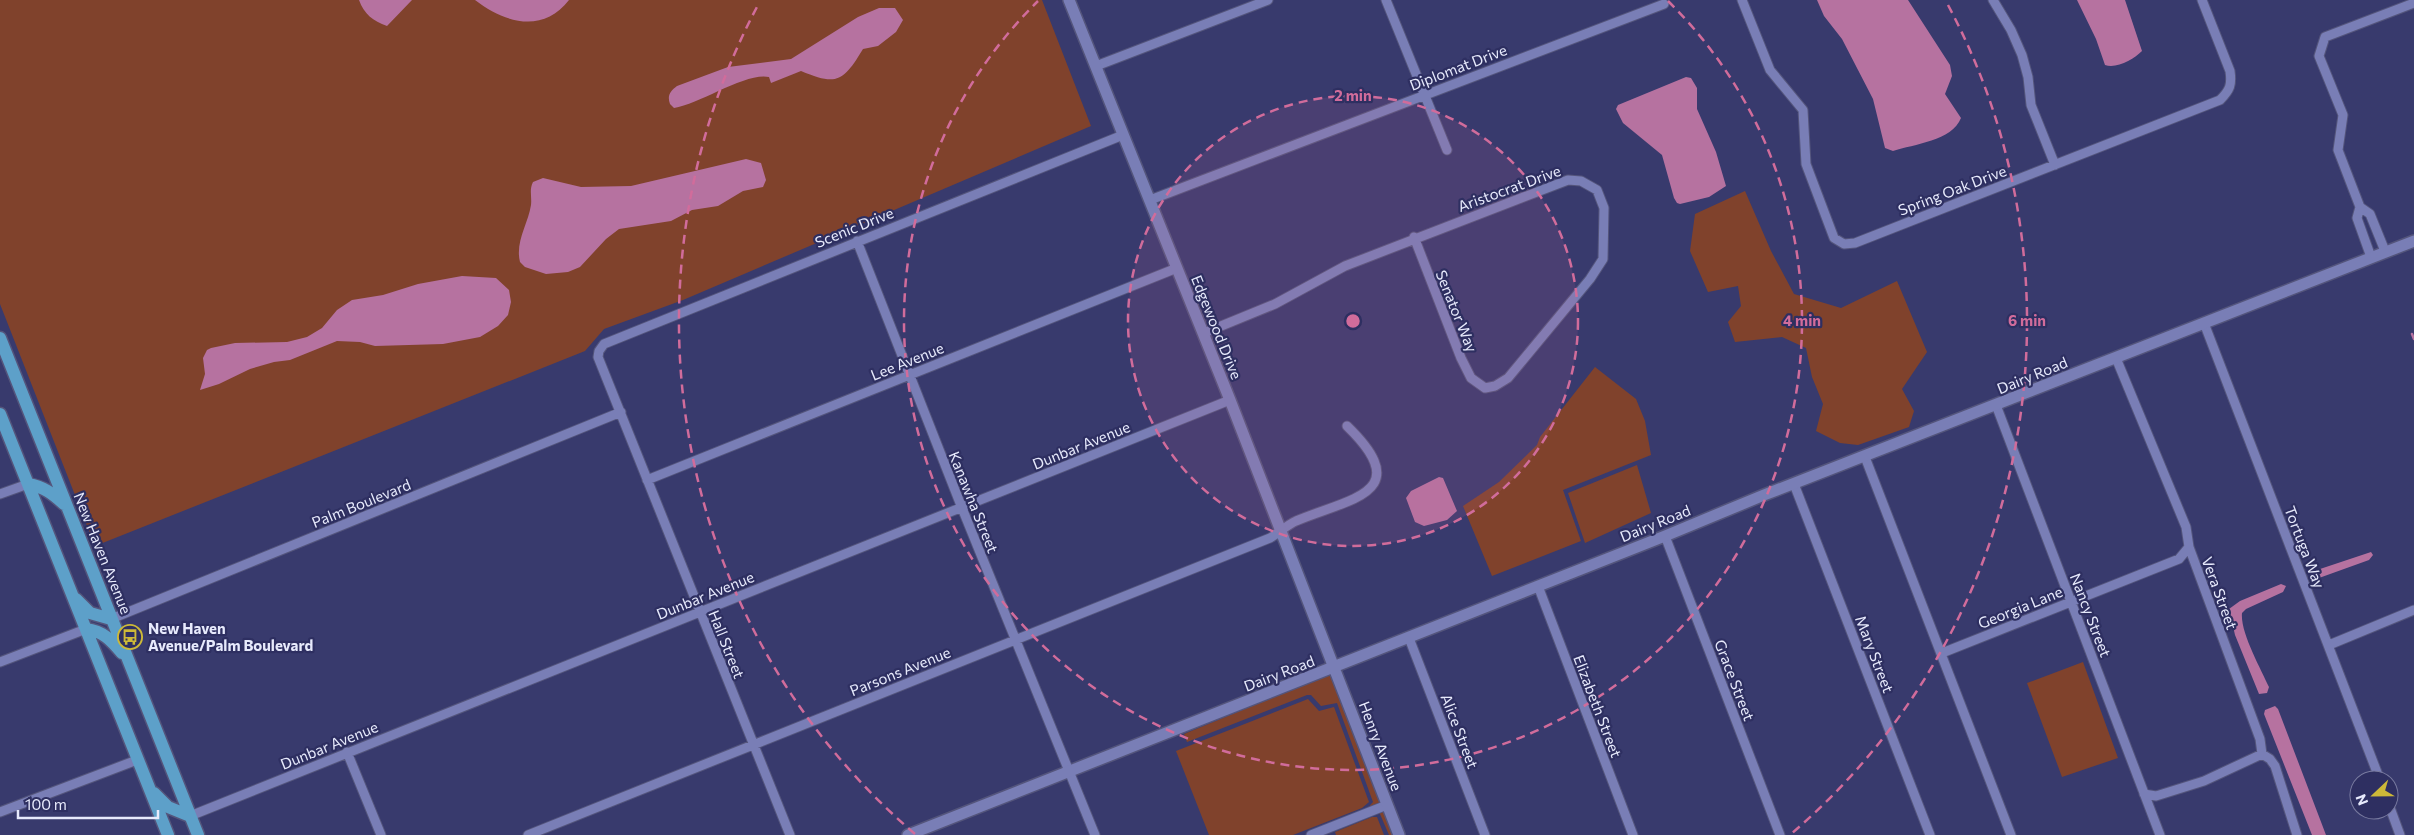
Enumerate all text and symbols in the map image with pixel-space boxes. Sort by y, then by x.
street label: Diplomat Drive [1407,40,1509,94]
text: 2 min [1334,86,1372,104]
street label: Aristocrat Drive [1455,161,1563,215]
street label: Spring Oak Drive [1895,161,2009,219]
street label: Scenic Drive [812,203,896,251]
street label: Senator Way [1432,267,1482,355]
street label: Edgewood Drive [1188,272,1246,382]
text: 4 min [1783,311,1821,329]
text: 6 min [2008,311,2046,329]
centre of rings [1344,312,1362,330]
street label: Lee Avenue [868,338,946,384]
street label: Dairy Road [1994,353,2070,397]
street label: Dunbar Avenue [1030,417,1132,473]
street label: Kanawha Street [945,449,1003,555]
street label: Palm Boulevard [309,475,413,531]
street label: New Haven Avenue [70,490,136,617]
street label: Dairy Road [1617,501,1693,545]
street label: Tortuga Way [2281,503,2329,591]
street label: Vera Street [2199,554,2241,632]
street label: Dunbar Avenue [654,567,756,623]
street label: Nancy Street [2067,571,2115,659]
street label: Georgia Lane [1975,582,2065,632]
street label: Hall Street [705,607,749,681]
street label: Mary Street [1852,613,1898,695]
place label: New Haven Avenue/Palm Boulevard [148,619,313,654]
bus stop icon: New Haven Avenue/Palm Boulevard [117,624,143,650]
street label: Grace Street [1711,637,1759,723]
street label: Parsons Avenue [847,643,953,699]
street label: Dairy Road [1241,651,1317,695]
street label: Elizabeth Street [1570,652,1626,760]
street label: Alice Street [1438,691,1482,771]
street label: Henry Avenue [1356,699,1406,793]
street label: Dunbar Avenue [278,717,380,773]
north arrow [2349,770,2399,820]
scale bar [18,788,158,820]
text: N [2352,792,2371,808]
text: 100 m [25,795,67,813]

